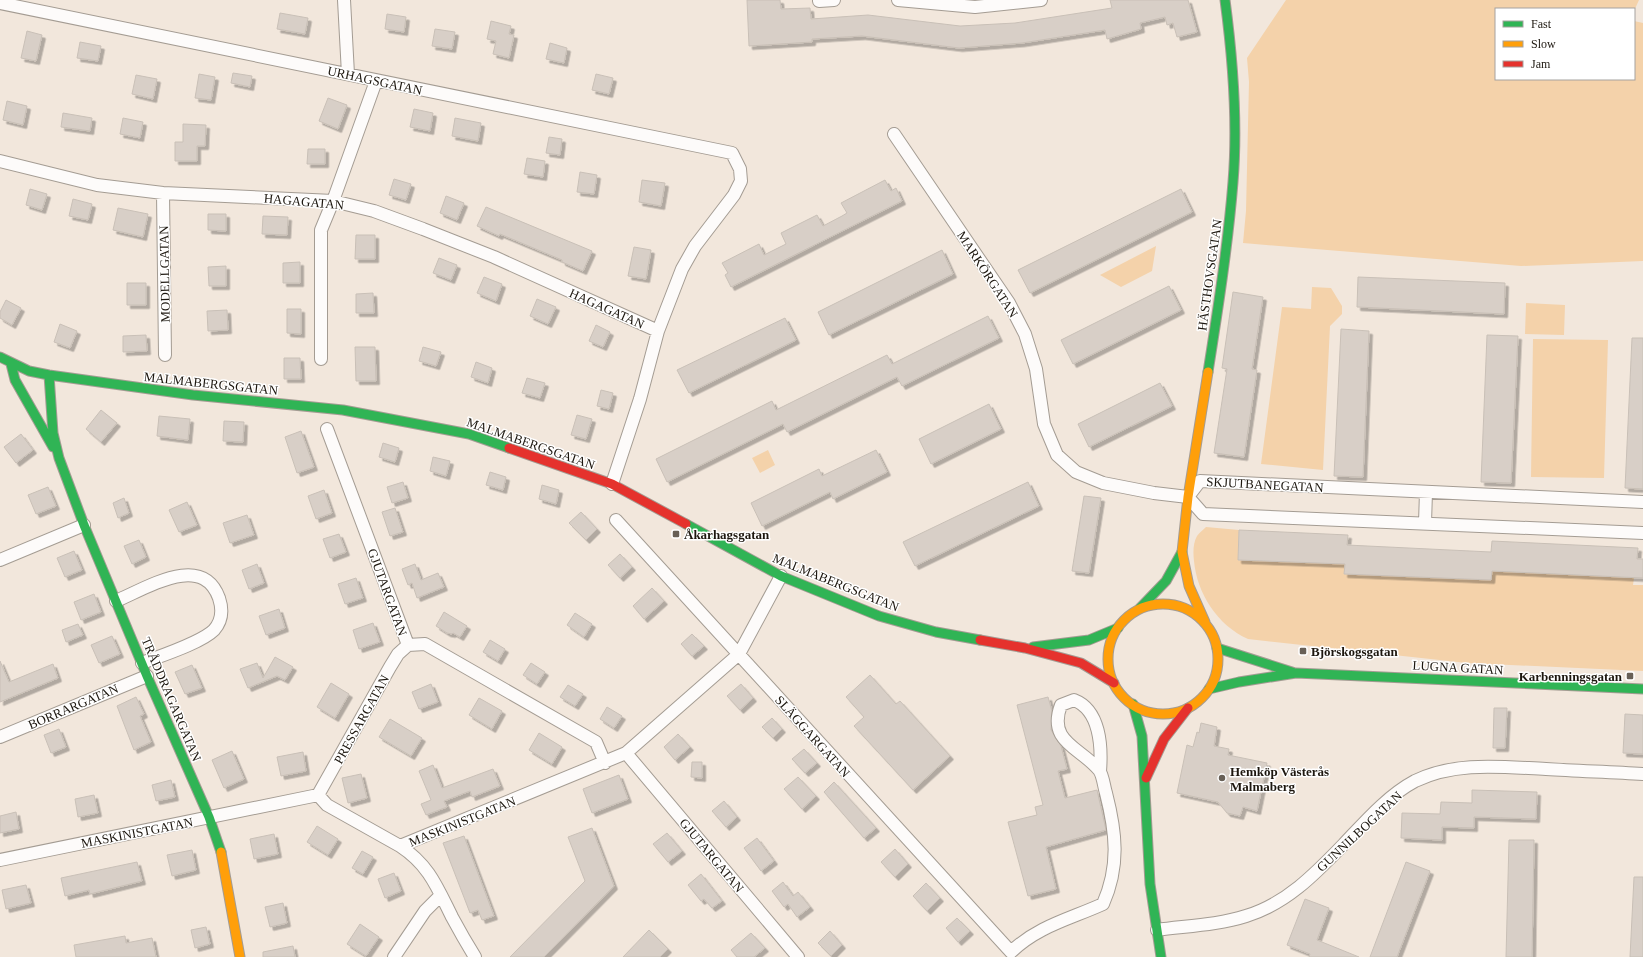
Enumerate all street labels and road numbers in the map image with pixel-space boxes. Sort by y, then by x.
street label: URHAGSGATAN [326,63,424,98]
street label: HAGAGATAN [263,191,345,213]
street label: HÄSTHOVSGATAN [1194,218,1225,332]
street label: MODELLGATAN [156,225,173,323]
street label: MARKÖRGATAN [954,228,1021,321]
street label: HAGAGATAN [567,285,647,332]
street label: MALMABERGSGATAN [143,369,279,398]
street label: MALMABERGSGATAN [465,414,598,473]
street label: SKJUTBANEGATAN [1206,474,1325,495]
street label: GJUTARGATAN [365,546,410,638]
street label: MALMABERGSGATAN [771,550,902,615]
street label: TRÅDDRAGARGATAN [139,635,205,764]
street label: LUGNA GATAN [1412,658,1504,677]
street label: PRESSARGATAN [331,672,392,766]
street label: BORRARGATAN [26,680,121,732]
street label: SLÄGGARGATAN [772,693,854,781]
street label: GUNNILBOGATAN [1314,788,1405,875]
street label: MASKINISTGATAN [407,793,518,850]
street label: MASKINISTGATAN [80,814,195,851]
street label: GJUTARGATAN [676,815,747,896]

